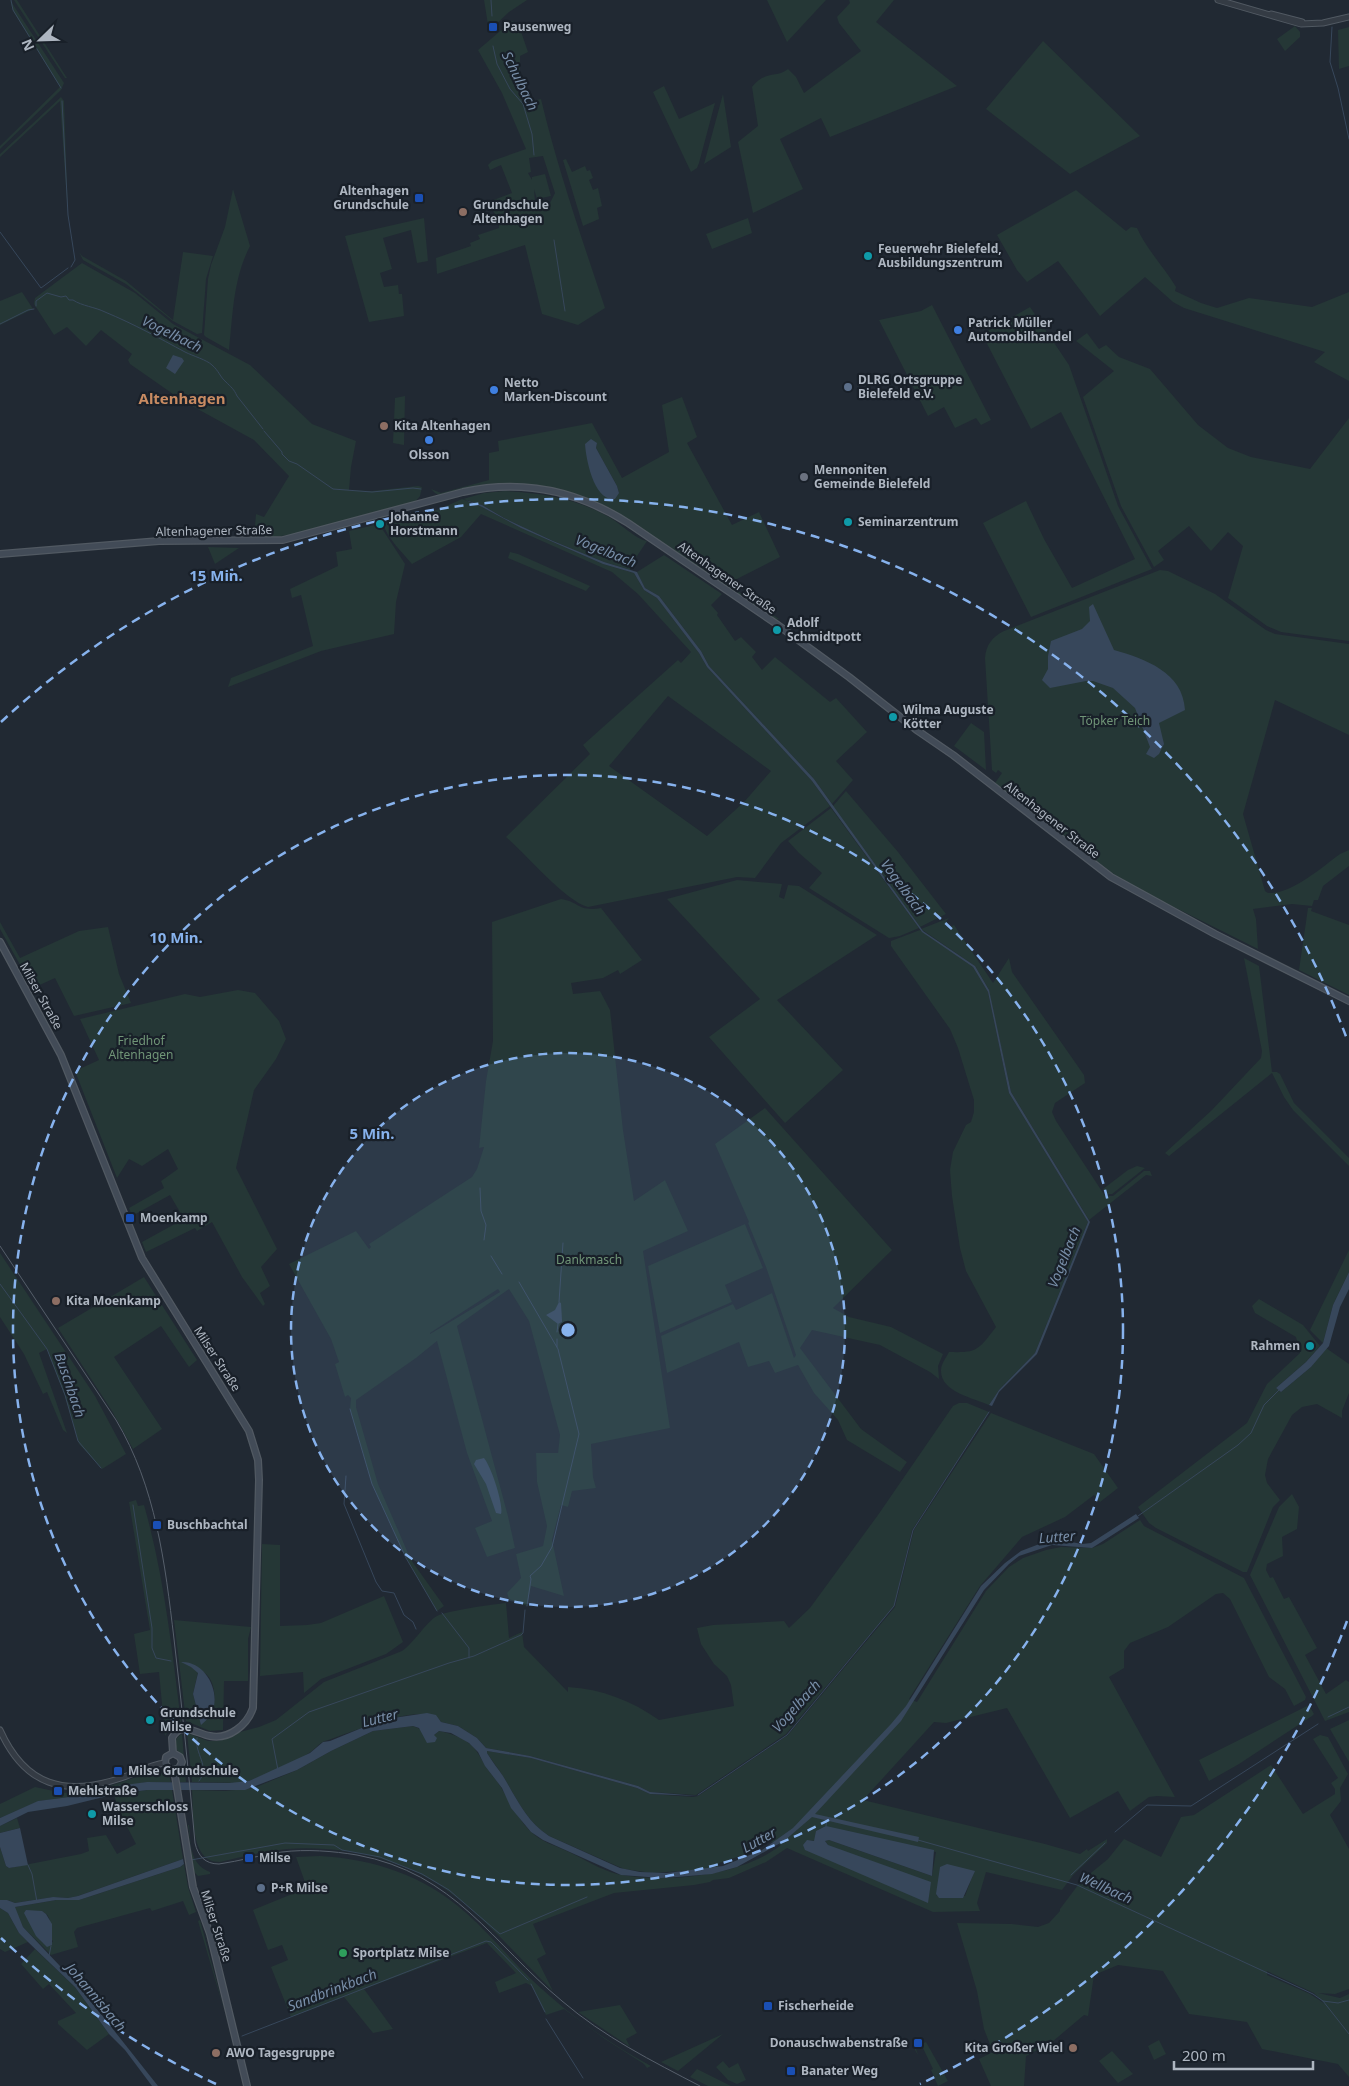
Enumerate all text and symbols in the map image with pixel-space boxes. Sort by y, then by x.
north arrow [15,15,65,65]
place label: Pausenweg [503,18,571,35]
marker: Pausenweg [487,21,499,33]
text: N [17,36,39,54]
water label: Schulbach [498,48,543,114]
place label: Altenhagen Grundschule [333,182,409,213]
marker: Altenhagen Grundschule [413,192,425,204]
place label: Grundschule Altenhagen [473,196,549,227]
marker: Grundschule Altenhagen [457,206,469,218]
place label: Feuerwehr Bielefeld, Ausbildungszentrum [878,240,1003,271]
marker: Feuerwehr Bielefeld, Ausbildungszentrum [862,250,874,262]
water label: Vogelbach [139,311,205,356]
place label: Patrick Müller Automobilhandel [968,314,1072,345]
marker: Patrick Müller Automobilhandel [952,324,964,336]
place label: DLRG Ortsgruppe Bielefeld e.V. [858,371,962,402]
place label: Netto Marken-Discount [504,374,607,405]
marker: DLRG Ortsgruppe Bielefeld e.V. [842,381,854,393]
marker: Netto Marken-Discount [488,384,500,396]
district label: Altenhagen [139,388,226,408]
place label: Kita Altenhagen [394,417,491,434]
marker: Kita Altenhagen [378,420,390,432]
marker: Olsson [423,434,435,446]
place label: Olsson [409,446,449,463]
place label: Mennoniten Gemeinde Bielefeld [814,461,930,492]
marker: Mennoniten Gemeinde Bielefeld [798,471,810,483]
place label: Johanne Horstmann [389,508,458,539]
place label: Seminarzentrum [858,513,958,530]
marker: Seminarzentrum [842,516,854,528]
marker: Johanne Horstmann [374,518,386,530]
street label: Altenhagener Straße [156,521,273,540]
water label: Vogelbach [573,530,640,571]
street label: Altenhagener Straße [675,537,780,618]
text: 15 Min. [189,565,243,585]
place label: Adolf Schmidtpott [787,614,861,645]
marker: Adolf Schmidtpott [771,624,783,636]
place label: Wilma Auguste Kötter [903,701,994,732]
marker: Wilma Auguste Kötter [887,711,899,723]
park label: Töpker Teich [1080,712,1150,729]
street label: Altenhagener Straße [1001,777,1104,862]
water label: Vogelbach [877,855,930,918]
text: 10 Min. [149,927,203,947]
street label: Milser Straße [16,959,67,1033]
park label: Friedhof Altenhagen [109,1032,174,1063]
text: 5 Min. [349,1123,395,1143]
place label: Moenkamp [140,1209,208,1226]
marker: Moenkamp [124,1212,136,1224]
water label: Vogelbach [1043,1223,1084,1290]
park label: Dankmasch [556,1251,622,1268]
place label: Kita Moenkamp [66,1292,161,1309]
marker: Kita Moenkamp [50,1295,62,1307]
centre of rings [559,1321,577,1339]
street label: Milser Straße [190,1323,245,1395]
place label: Rahmen [1250,1337,1300,1354]
marker: Rahmen [1304,1340,1316,1352]
water label: Buschbach [50,1350,90,1420]
place label: Buschbachtal [167,1516,248,1533]
marker: Buschbachtal [151,1519,163,1531]
water label: Lutter [1038,1526,1076,1547]
water label: Vogelbach [767,1675,824,1736]
place label: Grundschule Milse [160,1704,236,1735]
water label: Lutter [360,1704,400,1731]
marker: Grundschule Milse [144,1714,156,1726]
place label: Milse Grundschule [128,1762,239,1779]
marker: Milse Grundschule [112,1765,124,1777]
place label: Mehlstraße [68,1782,137,1799]
marker: Mehlstraße [52,1785,64,1797]
place label: Wasserschloss Milse [102,1798,188,1829]
marker: Wasserschloss Milse [86,1808,98,1820]
water label: Lutter [738,1822,780,1857]
place label: Milse [259,1849,291,1866]
marker: Milse [243,1852,255,1864]
water label: Wellbach [1077,1867,1136,1908]
place label: P+R Milse [271,1879,328,1896]
marker: P+R Milse [255,1882,267,1894]
street label: Milser Straße [197,1888,236,1964]
place label: Sportplatz Milse [353,1944,450,1961]
marker: Sportplatz Milse [337,1947,349,1959]
water label: Johannisbach [60,1956,131,2035]
water label: Sandbrinkbach [285,1964,379,2015]
place label: Fischerheide [778,1997,854,2014]
marker: Fischerheide [762,2000,774,2012]
place label: Donauschwabenstraße [770,2034,908,2051]
marker: Donauschwabenstraße [912,2037,924,2049]
scale bar [1174,2038,1313,2070]
place label: Kita Großer Wiel [965,2039,1063,2056]
marker: Kita Großer Wiel [1067,2042,1079,2054]
place label: AWO Tagesgruppe [226,2044,335,2061]
text: 200 m [1182,2045,1226,2065]
marker: AWO Tagesgruppe [210,2047,222,2059]
place label: Banater Weg [801,2062,878,2079]
marker: Banater Weg [785,2065,797,2077]

